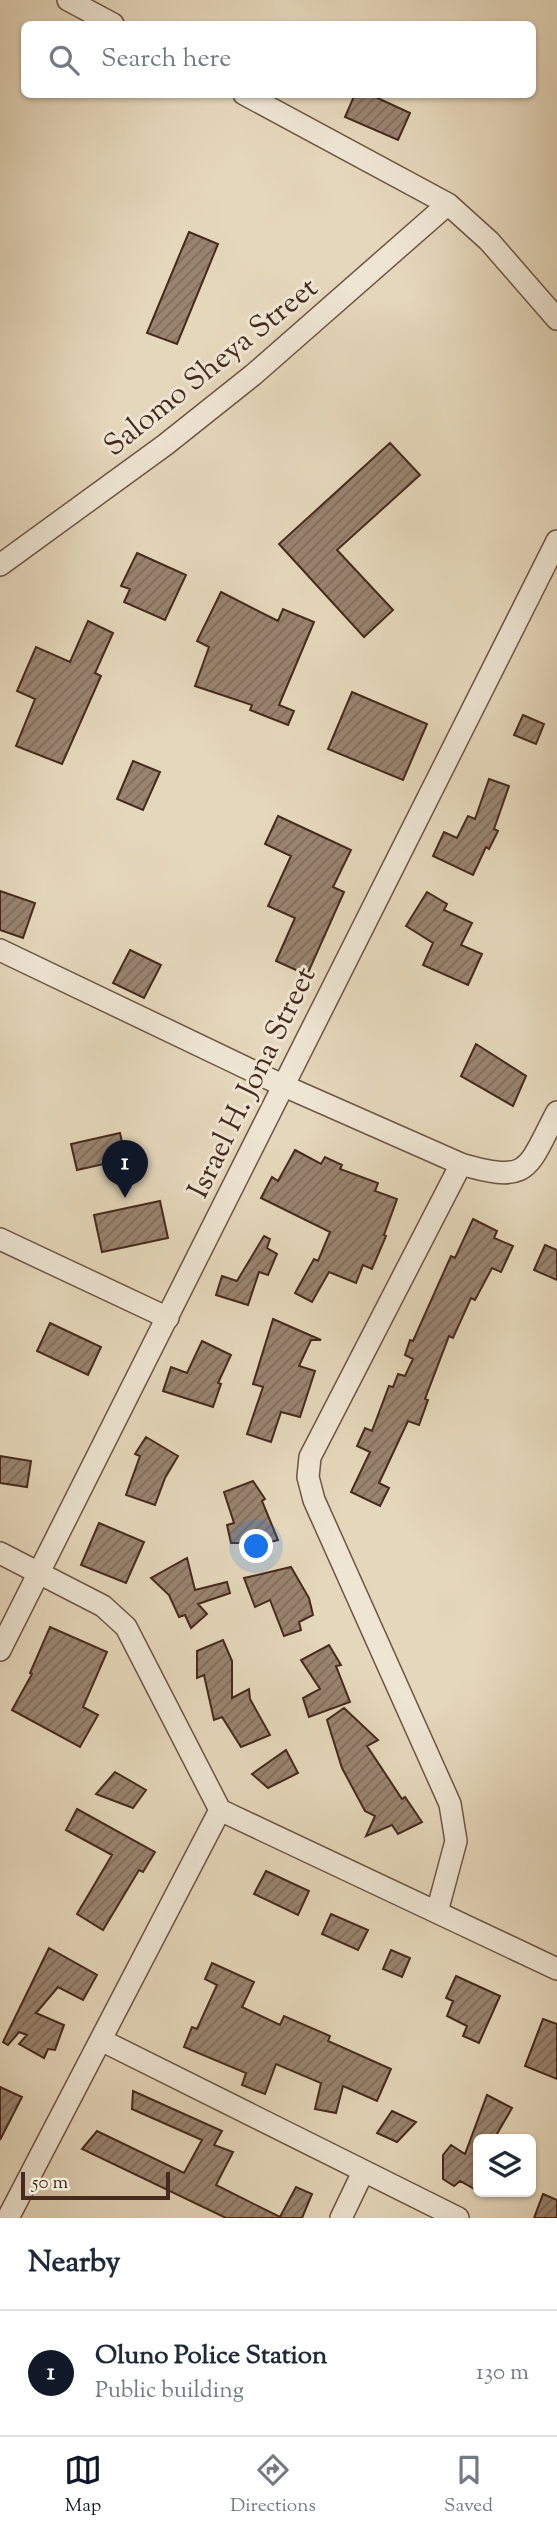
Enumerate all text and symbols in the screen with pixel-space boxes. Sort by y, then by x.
search box [21,21,536,98]
icon: search [45,41,83,79]
text: Search here [101,41,231,78]
street label: Salomo Sheya Street [95,268,328,468]
street label: Israel H. Jona Street [178,960,328,1206]
pin: 1 [102,1140,148,1198]
your location [239,1529,273,1563]
map controls [473,2134,536,2197]
button: layers [473,2134,536,2197]
scale bar [21,2169,170,2201]
text: 50 m [32,2170,68,2197]
text: Nearby [28,2242,120,2285]
text: Oluno Police Station [95,2338,327,2375]
text: 1 [47,2357,55,2390]
text: 130 m [476,2357,529,2390]
text: Public building [95,2375,244,2408]
tab: Map [64,2451,102,2520]
tab: Directions [230,2451,316,2520]
tab: Saved [444,2451,493,2520]

